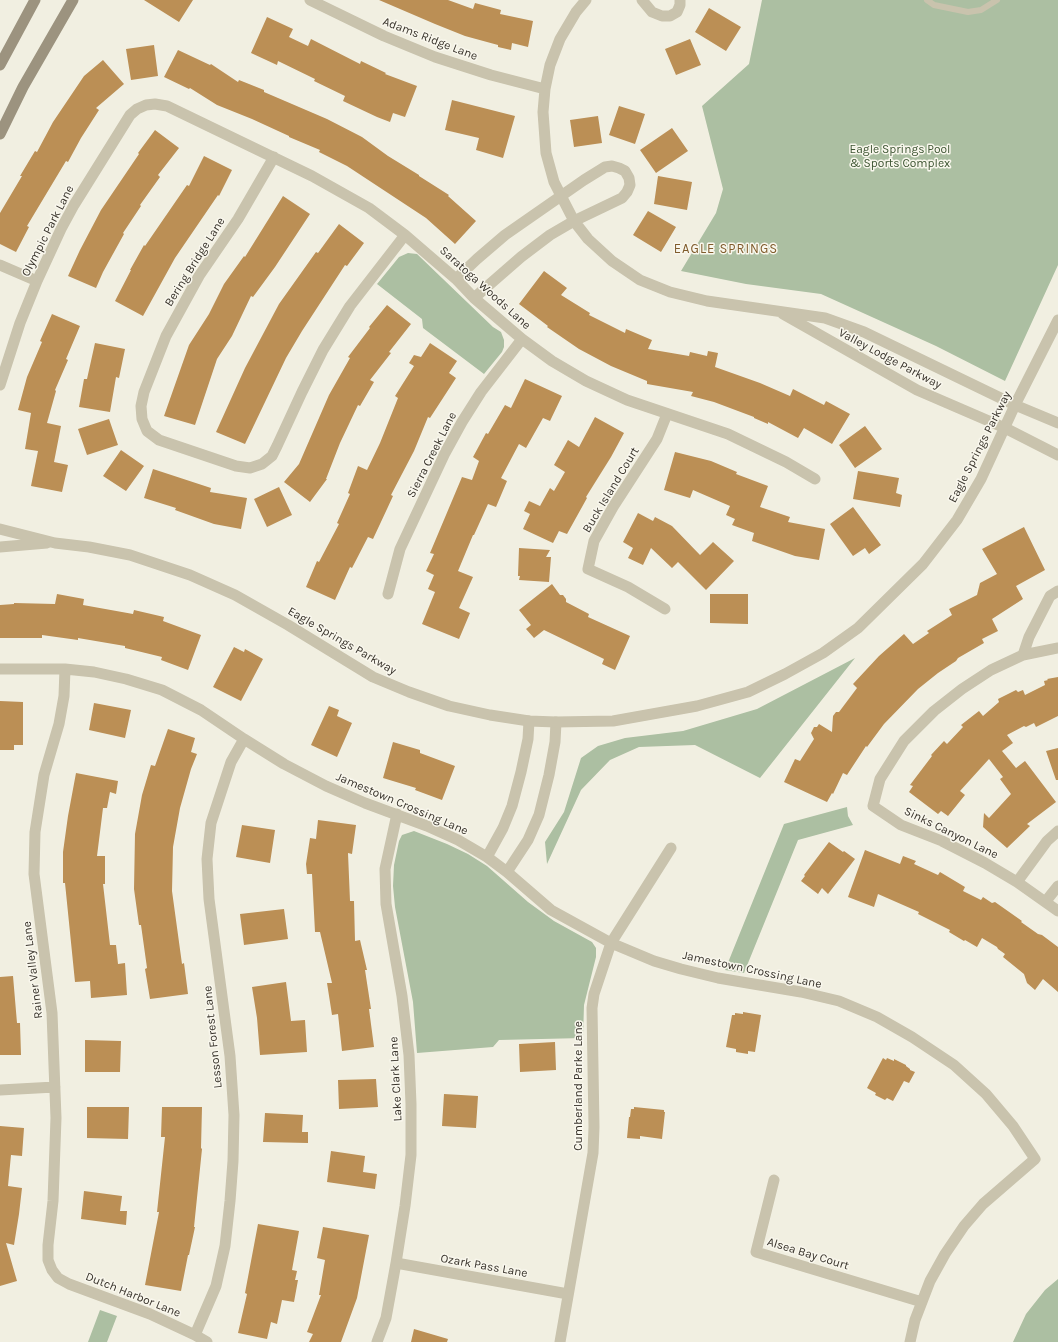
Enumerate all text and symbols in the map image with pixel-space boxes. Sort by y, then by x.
street label: Adams Ridge Lane [381,14,479,64]
park label: Eagle Springs Pool & Sports Complex [850,143,950,171]
street label: Olympic Park Lane [19,183,77,279]
street label: Bering Bridge Lane [162,215,228,309]
district label: EAGLE SPRINGS [674,241,778,257]
street label: Saratoga Woods Lane [437,243,533,333]
street label: Valley Lodge Parkway [836,326,944,392]
street label: Eagle Springs Parkway [946,389,1014,505]
street label: Sierra Creek Lane [404,410,460,500]
street label: Buck Island Court [580,445,642,535]
street label: Eagle Springs Parkway [285,604,399,678]
street label: Jamestown Crossing Lane [334,770,470,838]
street label: Sinks Canyon Lane [902,804,1000,862]
street label: Rainer Valley Lane [20,920,46,1020]
street label: Jamestown Crossing Lane [681,948,823,992]
street label: Lesson Forest Lane [200,985,226,1089]
street label: Cumberland Parke Lane [572,1021,586,1151]
street label: Lake Clark Lane [387,1036,405,1122]
street label: Alsea Bay Court [765,1235,851,1273]
street label: Ozark Pass Lane [439,1251,529,1281]
street label: Dutch Harbor Lane [83,1269,183,1321]

